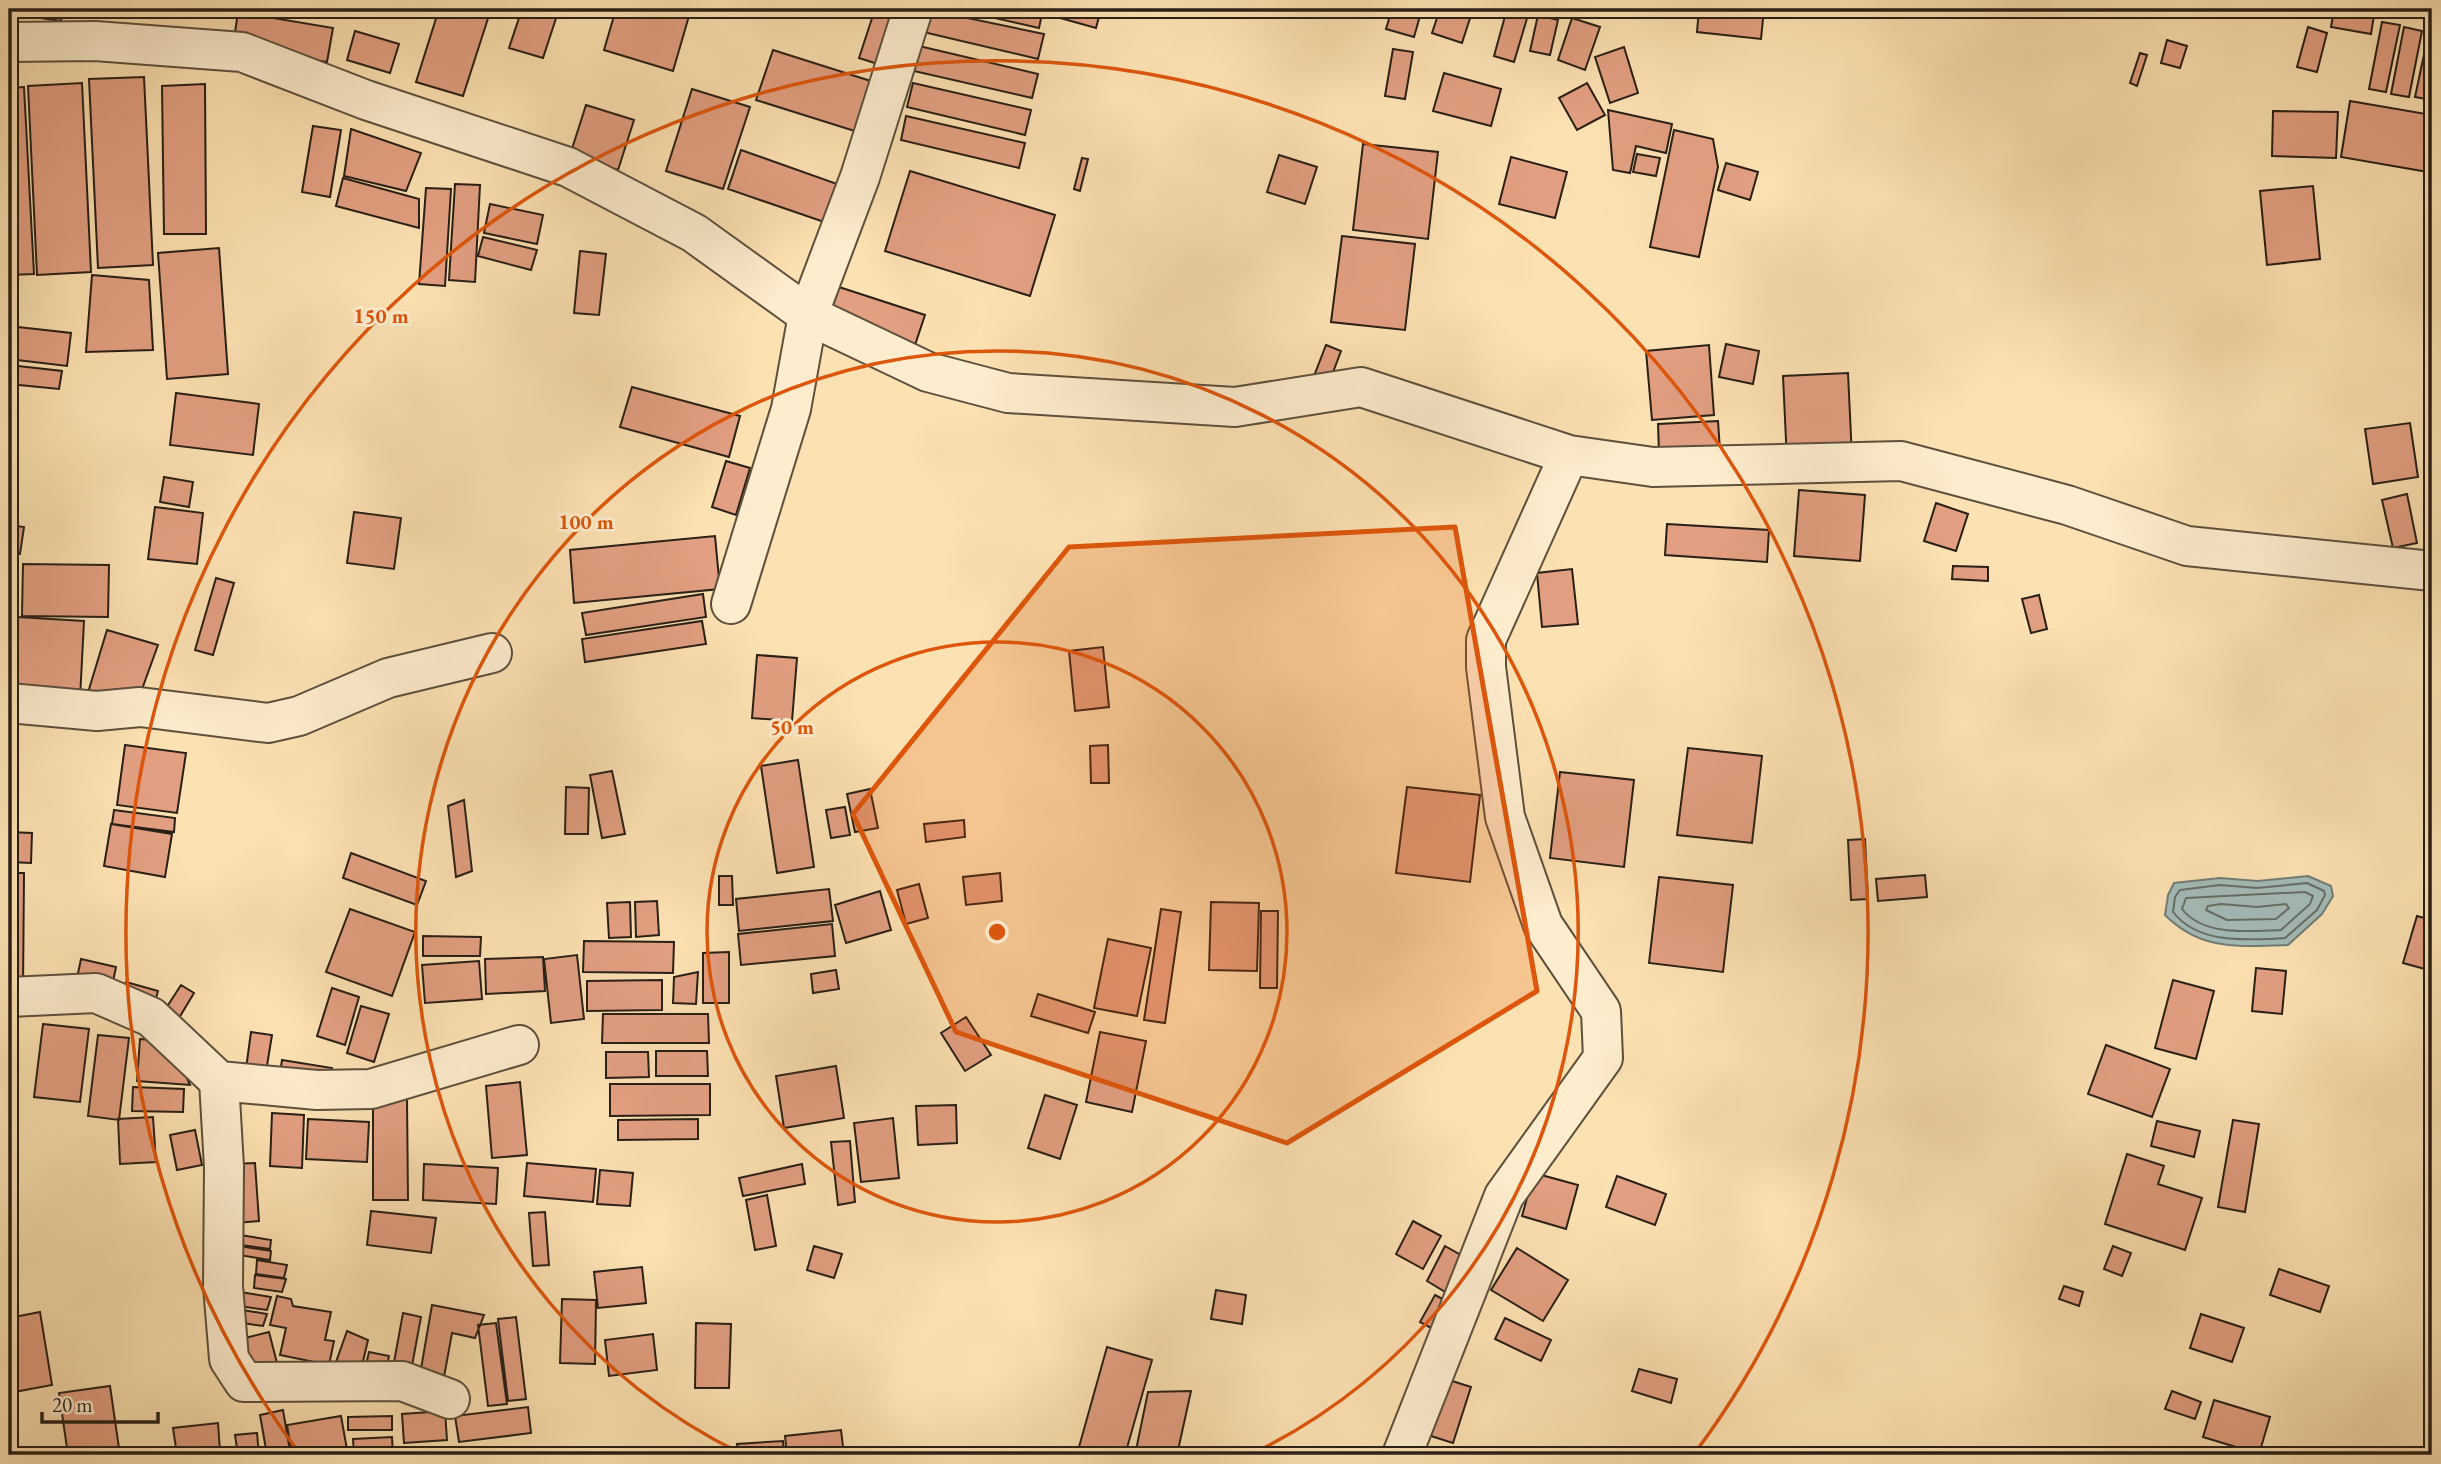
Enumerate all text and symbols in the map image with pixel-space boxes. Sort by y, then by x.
text: 150 m [353,302,409,329]
text: 100 m [558,508,614,535]
text: 50 m [770,713,814,740]
centre of rings [985,920,1009,944]
scale bar [42,1380,158,1424]
text: 20 m [52,1391,93,1418]

